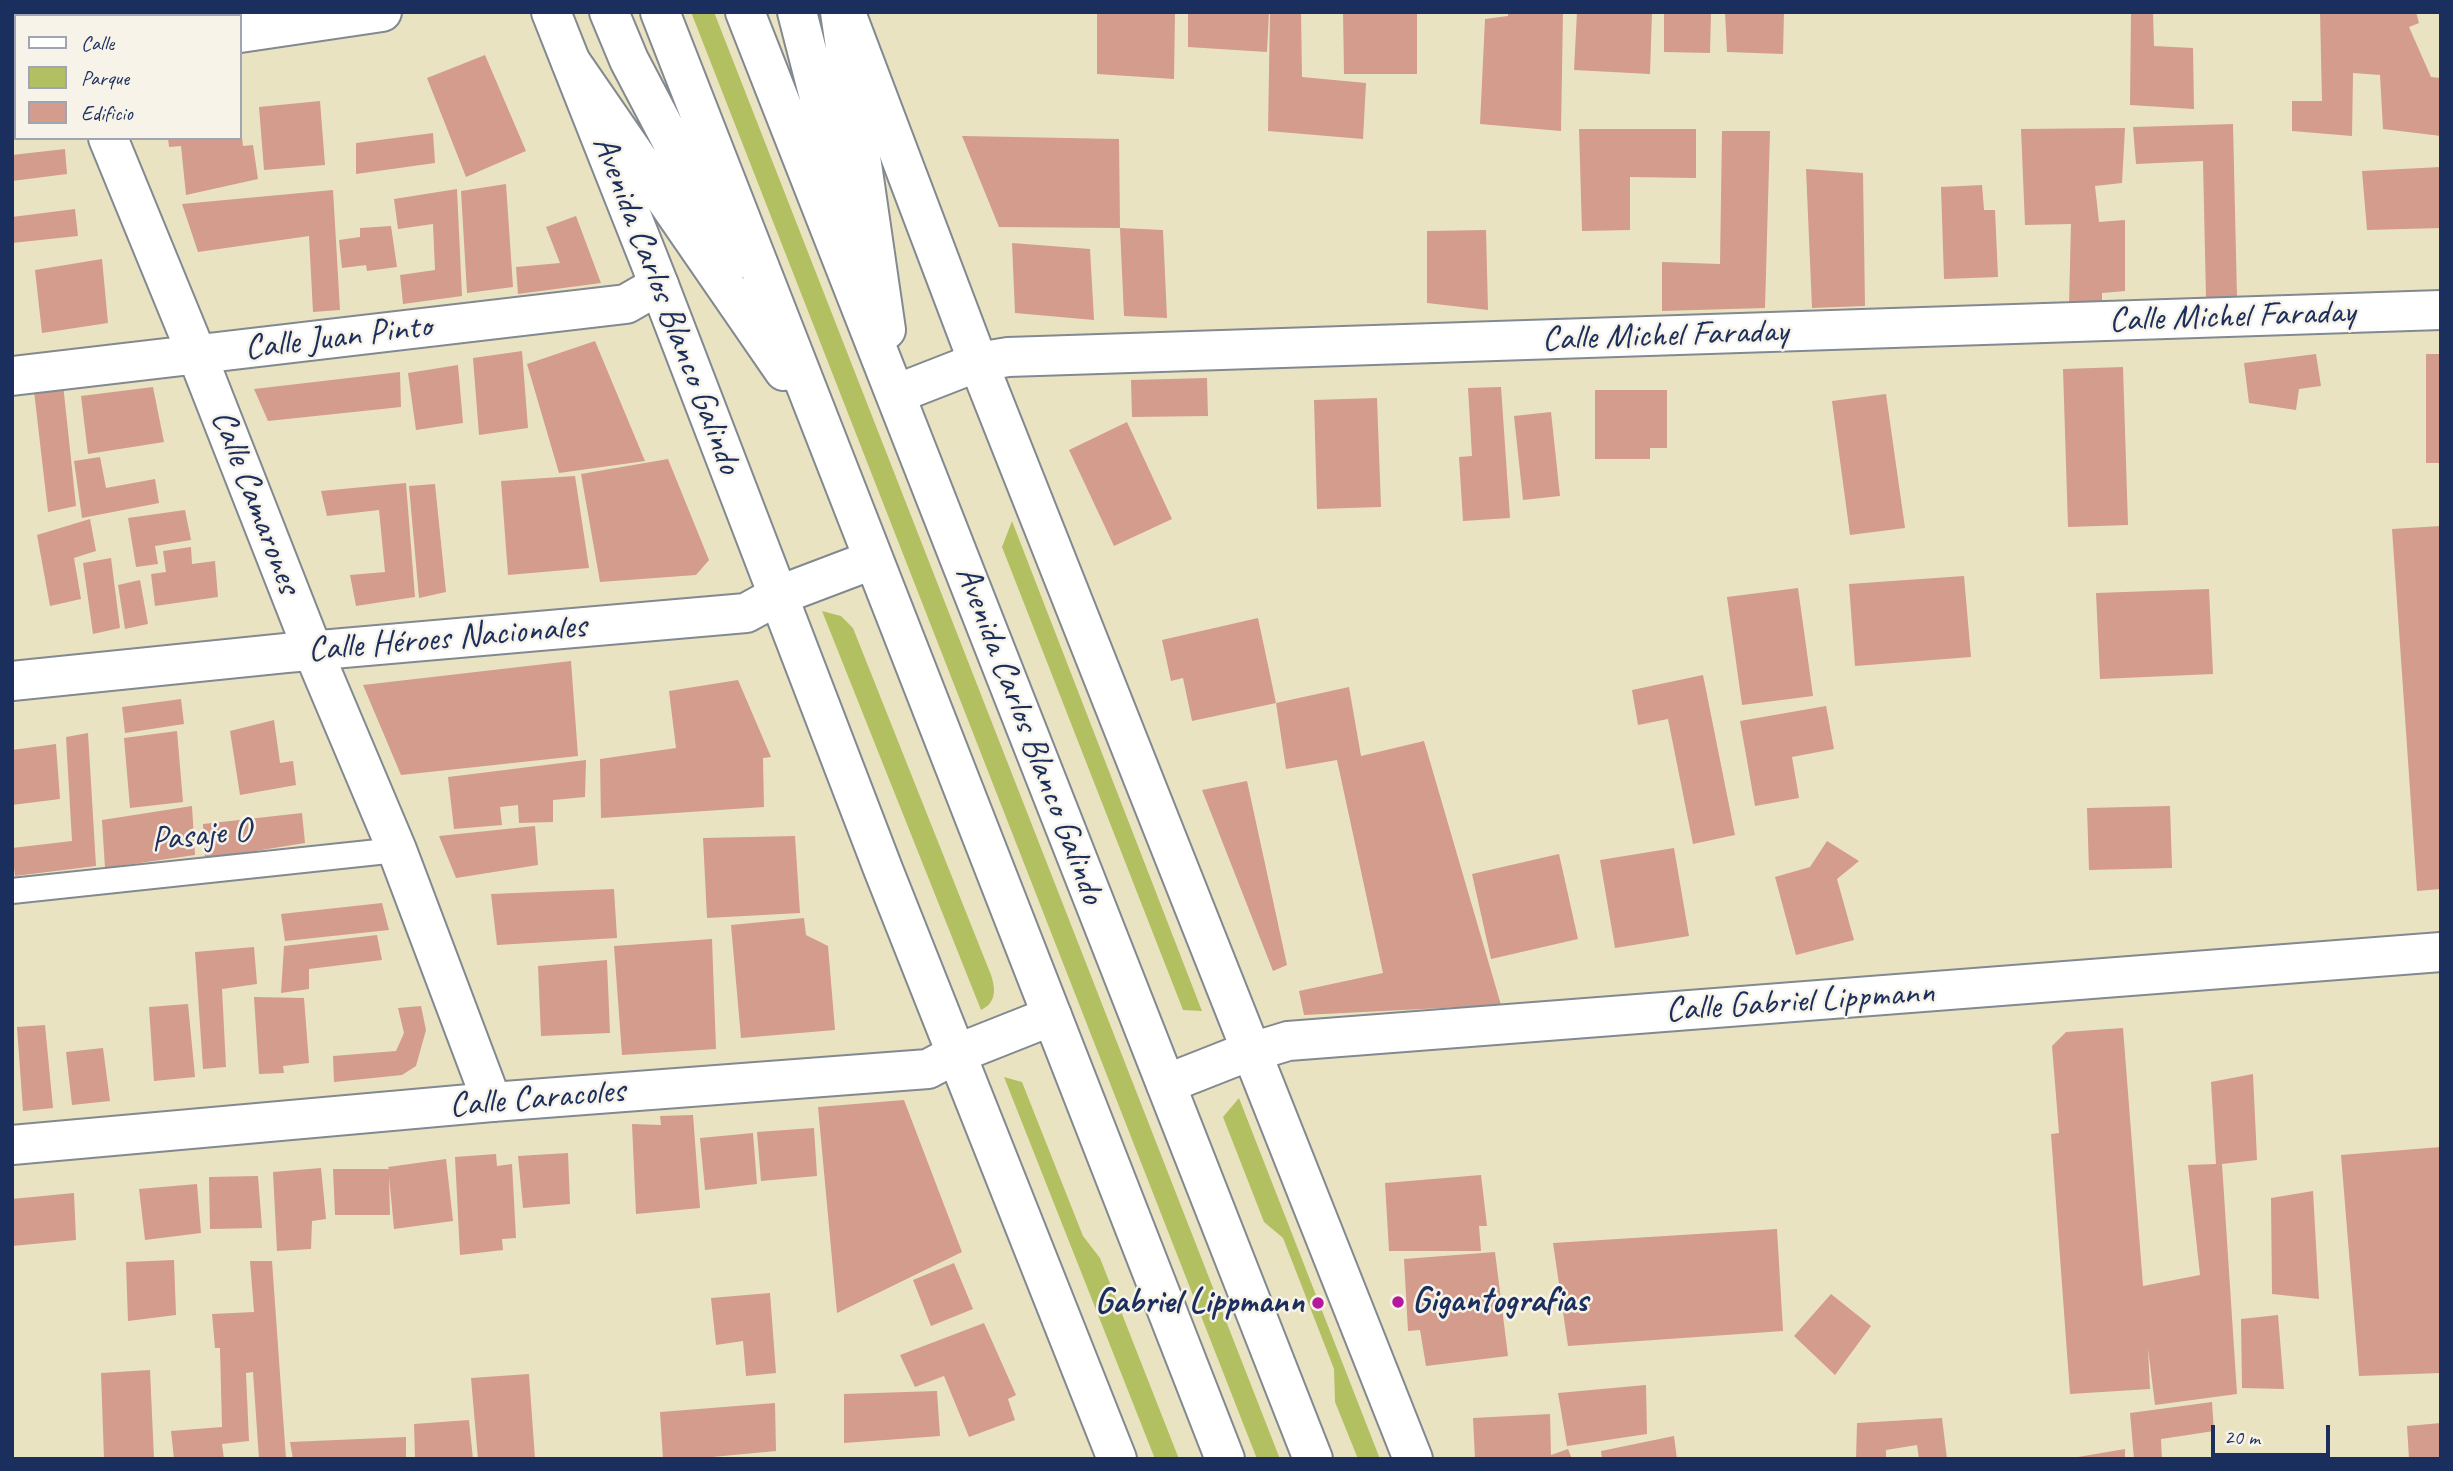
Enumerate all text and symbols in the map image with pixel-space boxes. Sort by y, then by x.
legend [14,14,242,140]
text: Calle [81,30,114,56]
text: Parque [81,65,129,91]
text: Edificio [81,100,133,126]
street label: Avenida Carlos Blanco Galindo [582,130,750,480]
street label: Calle Michel Faraday [2108,292,2356,342]
street label: Calle Juan Pinto [242,306,434,370]
street label: Calle Michel Faraday [1541,311,1789,361]
street label: Calle Camarones [201,404,309,600]
street label: Avenida Carlos Blanco Galindo [945,560,1113,910]
street label: Calle Héroes Nacionales [306,606,588,672]
street label: Pasaje O [149,810,253,862]
street label: Calle Gabriel Lippmann [1664,972,1936,1032]
street label: Calle Caracoles [448,1070,626,1128]
place label: Gigantografias [1412,1281,1588,1323]
place label: Gabriel Lippmann [1095,1282,1304,1324]
marker: Gigantografias [1390,1294,1406,1310]
marker: Gabriel Lippmann [1310,1295,1326,1311]
scale bar [2215,1412,2334,1456]
text: 20 m [2224,1424,2260,1450]

